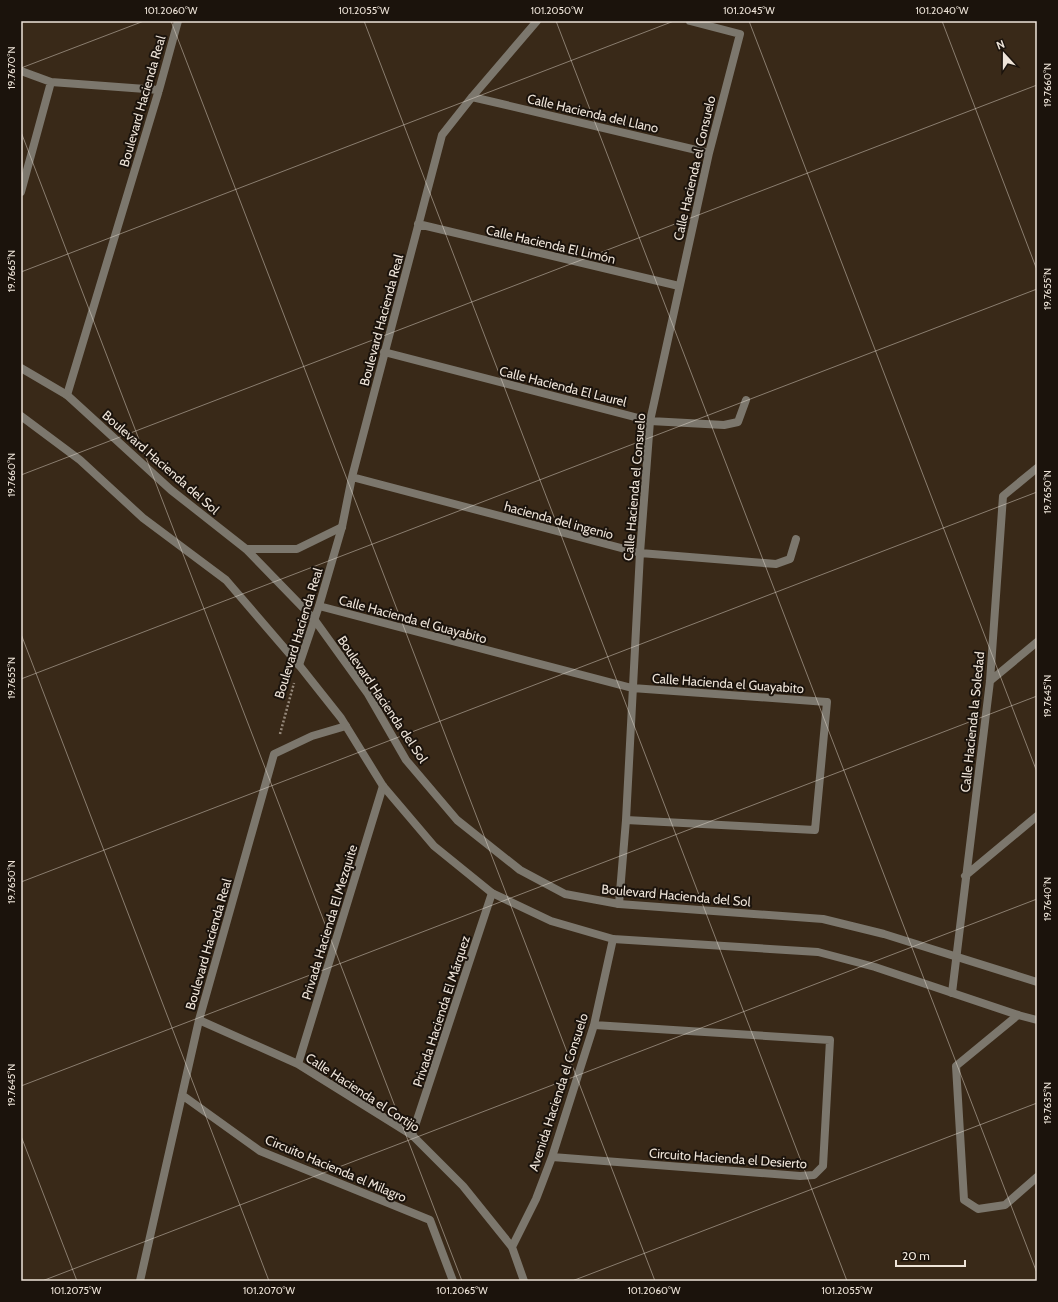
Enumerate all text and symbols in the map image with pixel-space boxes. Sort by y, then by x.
text: 101.2060°W [145,4,198,17]
text: 101.2055°W [339,4,390,17]
text: 101.2050°W [531,4,584,17]
text: 101.2045°W [723,4,775,17]
text: 101.2040°W [916,4,969,17]
street label: Boulevard Hacienda Real [116,34,168,168]
north arrow [984,34,1024,74]
text: N [994,37,1007,53]
text: 19.7670°N [5,46,18,90]
text: 19.7660°N [1041,63,1054,107]
street label: Calle Hacienda del Llano [526,90,660,136]
street label: Calle Hacienda el Consuelo [670,94,718,242]
street label: Calle Hacienda El Limón [485,221,617,267]
text: 19.7665°N [5,250,18,292]
street label: Boulevard Hacienda Real [356,252,406,388]
text: 19.7655°N [1041,268,1054,310]
street label: Calle Hacienda El Laurel [498,362,628,410]
street label: Boulevard Hacienda del Sol [99,407,223,517]
street label: Calle Hacienda el Consuelo [620,413,648,561]
text: 19.7660°N [5,453,18,497]
text: 19.7650°N [1041,470,1054,514]
street label: hacienda del ingenio [503,498,615,542]
street label: Boulevard Hacienda Real [271,566,325,700]
street label: Calle Hacienda el Guayabito [337,592,489,646]
street label: Boulevard Hacienda del Sol [334,632,432,766]
street label: Calle Hacienda la Soledad [957,651,987,793]
text: 19.7655°N [5,657,18,699]
street label: Calle Hacienda el Guayabito [651,670,805,696]
text: 19.7645°N [1041,675,1054,717]
street label: Privada Hacienda El Mezquite [298,842,360,1002]
text: 19.7650°N [5,860,18,904]
street label: Boulevard Hacienda Real [182,877,234,1011]
text: 19.7640°N [1041,877,1054,921]
street label: Boulevard Hacienda del Sol [601,880,751,910]
street label: Privada Hacienda El Márquez [409,933,473,1089]
street label: Avenida Hacienda el Consuelo [525,1011,591,1173]
street label: Calle Hacienda el Cortijo [302,1049,423,1136]
text: 19.7645°N [5,1064,18,1106]
text: 19.7635°N [1041,1082,1054,1124]
street label: Circuito Hacienda el Milagro [263,1131,409,1205]
street label: Circuito Hacienda el Desierto [648,1144,808,1172]
scale bar [896,1242,965,1268]
text: 20 m [902,1248,930,1263]
text: 101.2075°W [51,1284,102,1297]
text: 101.2070°W [243,1284,296,1297]
text: 101.2065°W [436,1284,488,1297]
text: 101.2060°W [628,1284,681,1297]
text: 101.2055°W [822,1284,873,1297]

